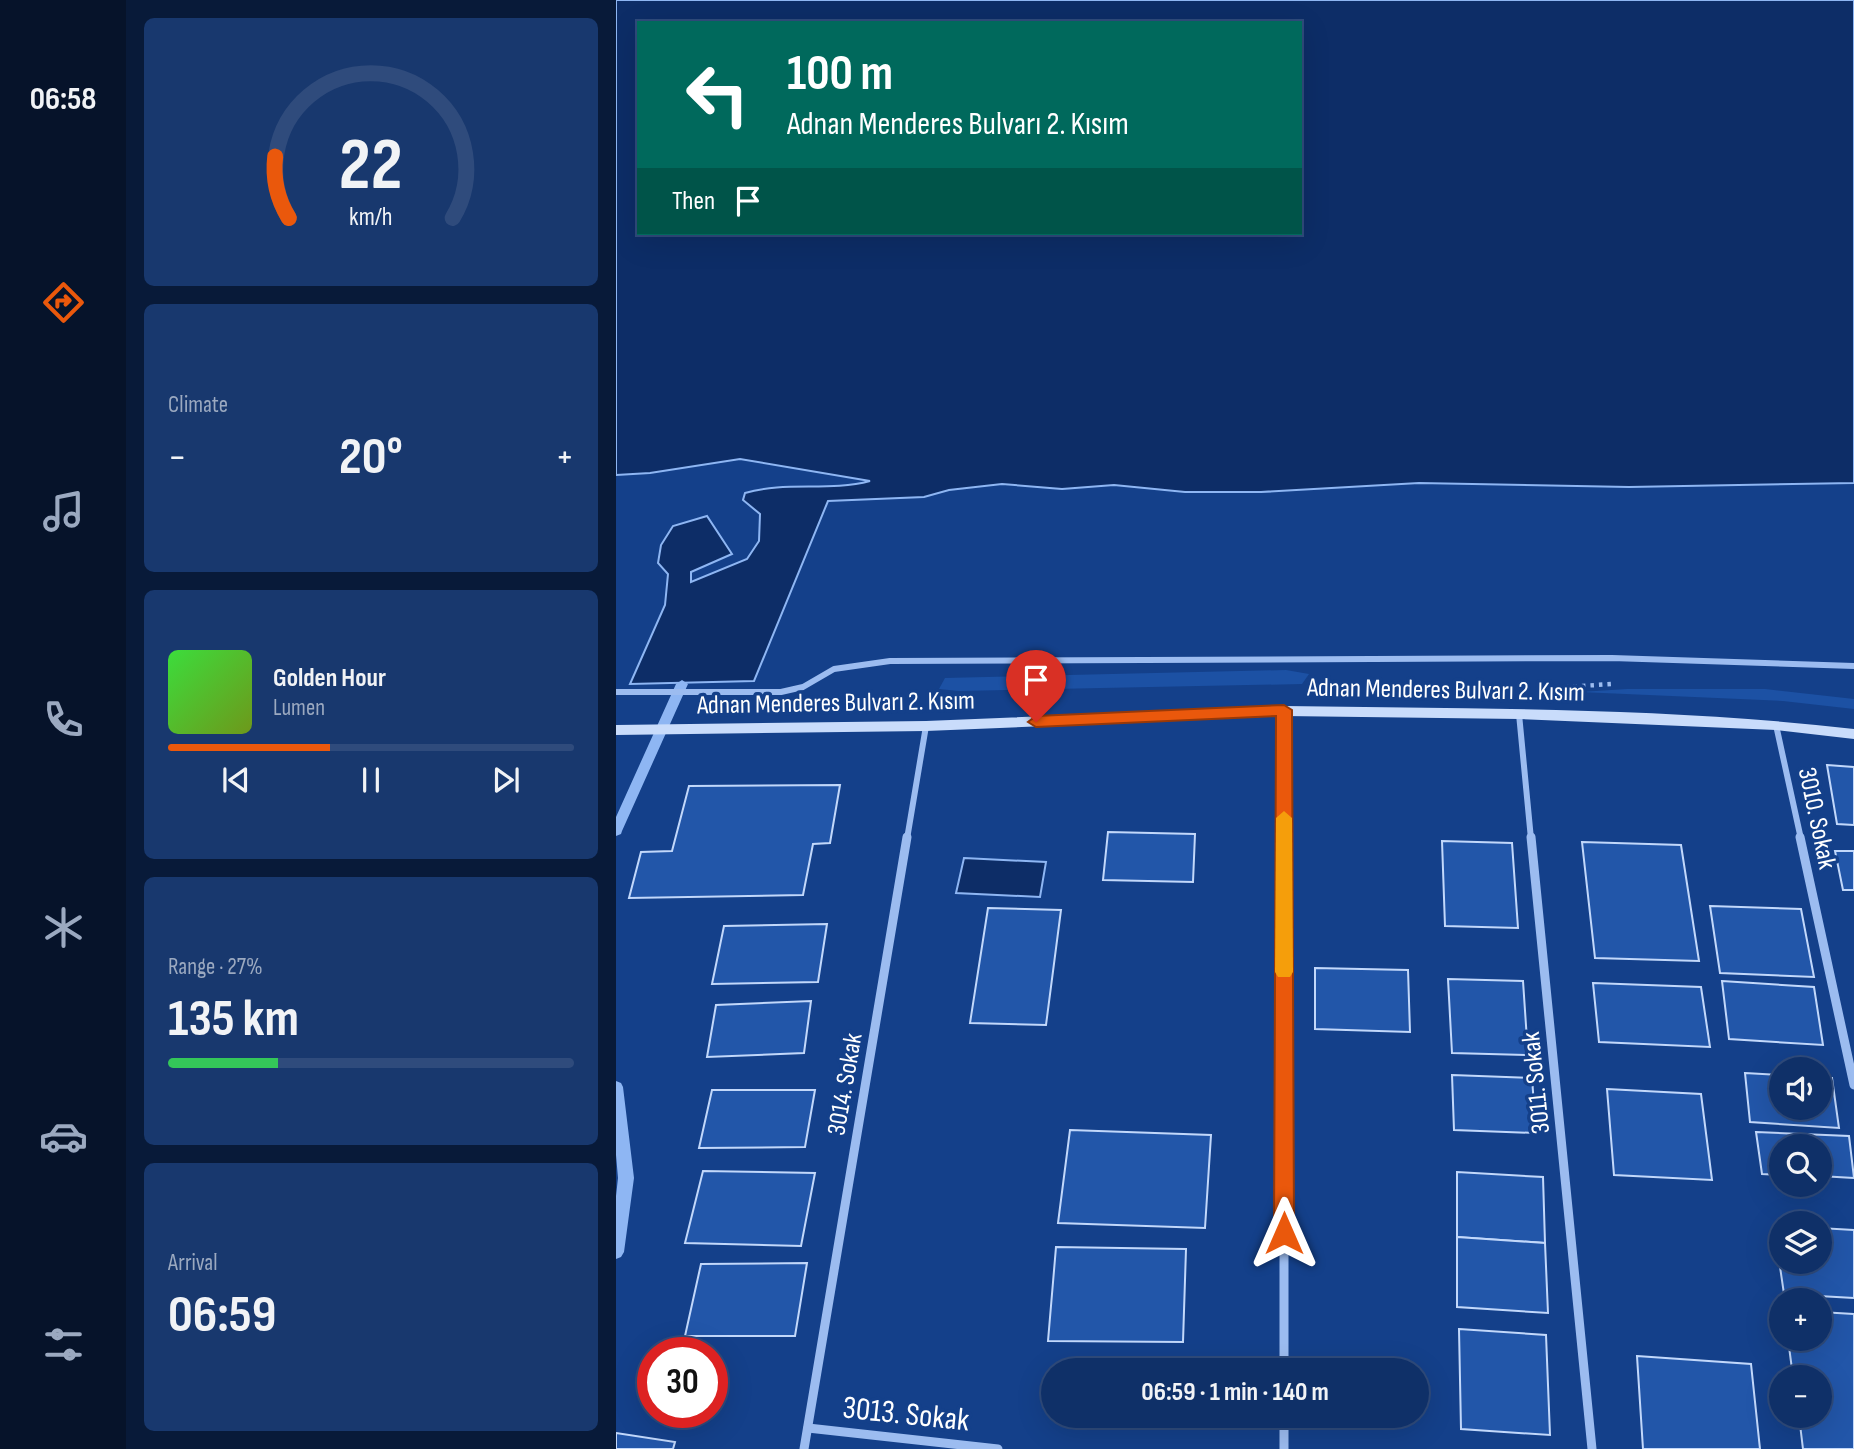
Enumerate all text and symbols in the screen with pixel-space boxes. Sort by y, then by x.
text: 100 m [787,45,893,104]
icon: left [672,49,763,140]
text: 06:58 [30,80,96,119]
text: Adnan Menderes Bulvarı 2. Kısım [787,105,1129,144]
text: 22 [339,122,403,210]
icon: arrive [729,182,767,220]
text: Then [672,186,715,217]
text: km/h [349,202,393,233]
icon: directions [39,278,88,327]
text: Climate [168,391,228,419]
text: 20° [339,426,403,489]
text: − [168,435,187,480]
text: + [555,435,574,480]
icon: music [39,487,88,536]
pin [1006,650,1066,722]
icon: arrive [1017,661,1055,699]
text: Golden Hour [273,663,386,694]
street label: Adnan Menderes Bulvarı 2. Kısım [1306,673,1585,708]
street label: Adnan Menderes Bulvarı 2. Kısım [696,686,975,721]
text: Lumen [273,694,325,722]
icon: phone [39,695,88,744]
icon: previous [217,761,255,799]
icon: pause [352,761,390,799]
icon: next [487,761,525,799]
street label: 3010. Sokak [1791,765,1842,872]
icon: climate [39,903,88,952]
text: Range · 27% [168,953,263,981]
text: 135 km [168,988,299,1051]
street label: 3011. Sokak [1516,1030,1557,1135]
street label: 3014. Sokak [821,1031,870,1138]
map controls [1769,1057,1832,1428]
button: sound [1769,1057,1832,1120]
icon: car [39,1112,88,1161]
button: search [1769,1134,1832,1197]
position arrow [1247,1196,1321,1270]
button: layers [1769,1211,1832,1274]
text: Arrival [168,1249,217,1277]
text: 06:59 [168,1284,276,1347]
button: + [1769,1288,1832,1351]
icon: filters [39,1320,88,1369]
speed limit sign: 30 [637,1337,728,1428]
button: − [1769,1365,1832,1428]
text: 06:59 · 1 min · 140 m [1141,1377,1329,1408]
street label: 3013. Sokak [841,1388,971,1441]

